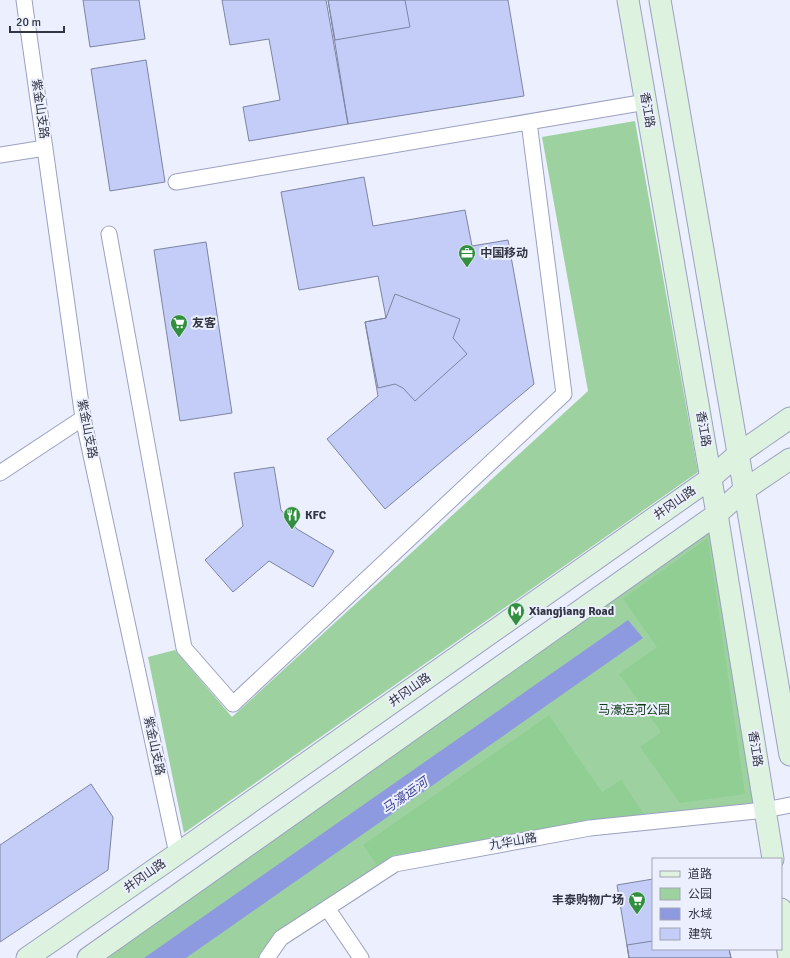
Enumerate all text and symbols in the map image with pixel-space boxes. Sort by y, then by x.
scale bar [10,8,64,34]
text: 20 m [16,15,41,30]
street label: 紫金山支路 [28,78,52,140]
street label: 香江路 [636,91,658,129]
office icon: 中国移动 [457,243,477,268]
place label: 中国移动 [480,246,528,261]
supermarket icon: 友客 [169,313,189,338]
place label: 友客 [192,316,216,331]
street label: 紫金山支路 [74,398,100,460]
street label: 香江路 [692,410,714,448]
street label: 井冈山路 [651,483,699,523]
restaurant icon: KFC [282,505,302,530]
place label: KFC [305,508,327,523]
metro station icon: Xiangjiang Road [506,601,526,626]
place label: Xiangjiang Road [529,604,615,619]
street label: 井冈山路 [386,670,434,710]
park label: 马濠运河公园 [598,703,670,718]
street label: 紫金山支路 [140,715,168,777]
street label: 香江路 [745,730,765,768]
water label: 马濠运河 [379,773,433,817]
street label: 九华山路 [488,830,538,854]
street label: 井冈山路 [121,856,169,896]
legend [652,858,782,950]
text: 道路 [688,867,712,882]
text: 公园 [688,887,712,902]
supermarket icon: 丰泰购物广场 [627,890,647,915]
place label: 丰泰购物广场 [552,893,624,908]
text: 水域 [688,907,712,922]
text: 建筑 [688,927,712,942]

